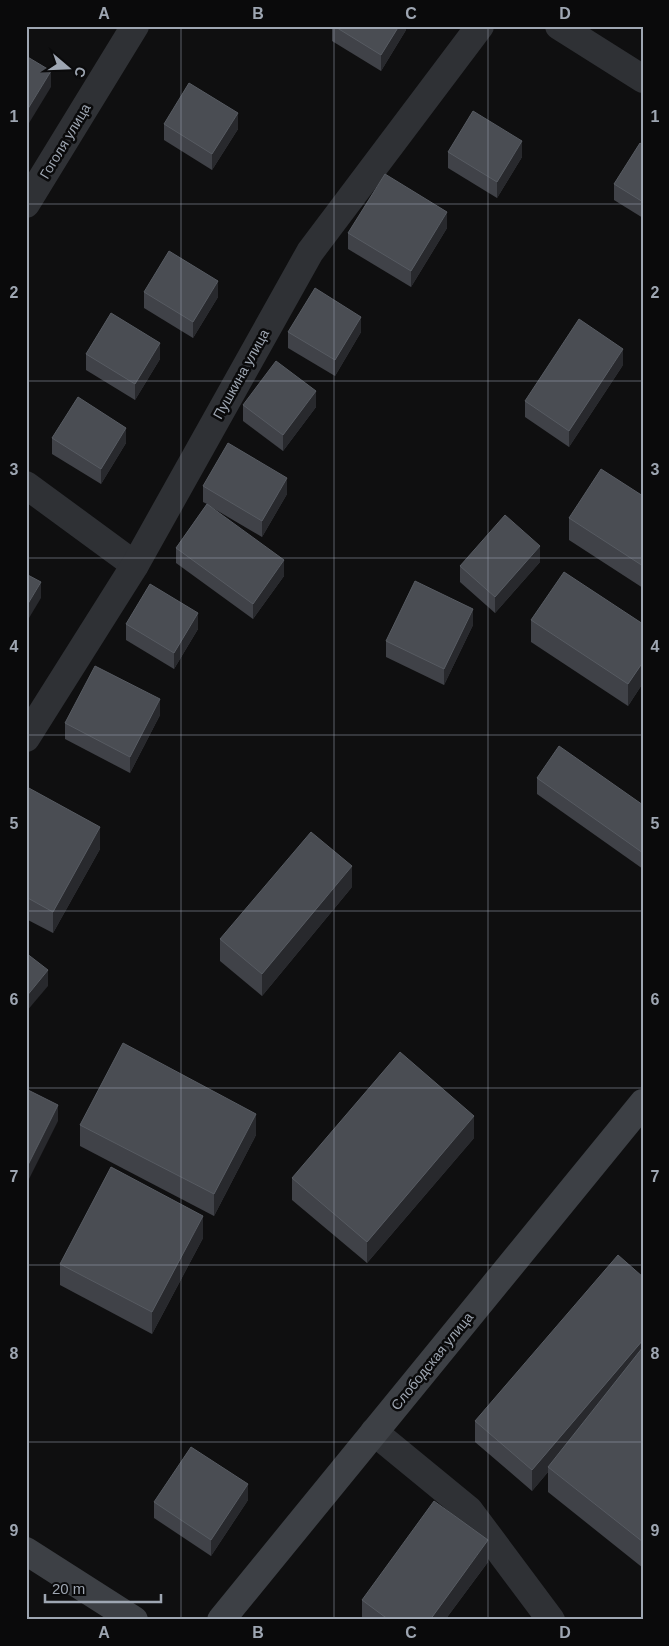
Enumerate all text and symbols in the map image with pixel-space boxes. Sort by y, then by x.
text: A [98,5,110,22]
text: B [252,5,264,22]
text: C [405,5,417,22]
text: D [559,5,571,22]
north arrow [42,42,92,92]
text: С [71,65,90,80]
street label: Гоголя улица [36,100,94,181]
text: 1 [10,108,19,125]
text: 1 [651,108,660,125]
text: 2 [10,284,19,301]
text: 2 [651,284,660,301]
street label: Пушкина улица [210,326,272,422]
text: 3 [10,461,19,478]
text: 3 [651,461,660,478]
text: 4 [10,638,19,655]
text: 4 [651,638,660,655]
text: 5 [10,815,19,832]
text: 5 [651,815,660,832]
text: 6 [10,991,19,1008]
text: 6 [651,991,660,1008]
text: 7 [10,1168,19,1185]
text: 7 [651,1168,660,1185]
street label: Слободская улица [388,1309,476,1413]
text: 8 [10,1345,19,1362]
text: 8 [651,1345,660,1362]
text: 9 [10,1522,19,1539]
text: 9 [651,1522,660,1539]
scale bar [45,1571,161,1603]
text: 20 m [52,1580,85,1597]
text: A [98,1624,110,1641]
text: B [252,1624,264,1641]
text: C [405,1624,417,1641]
text: D [559,1624,571,1641]

